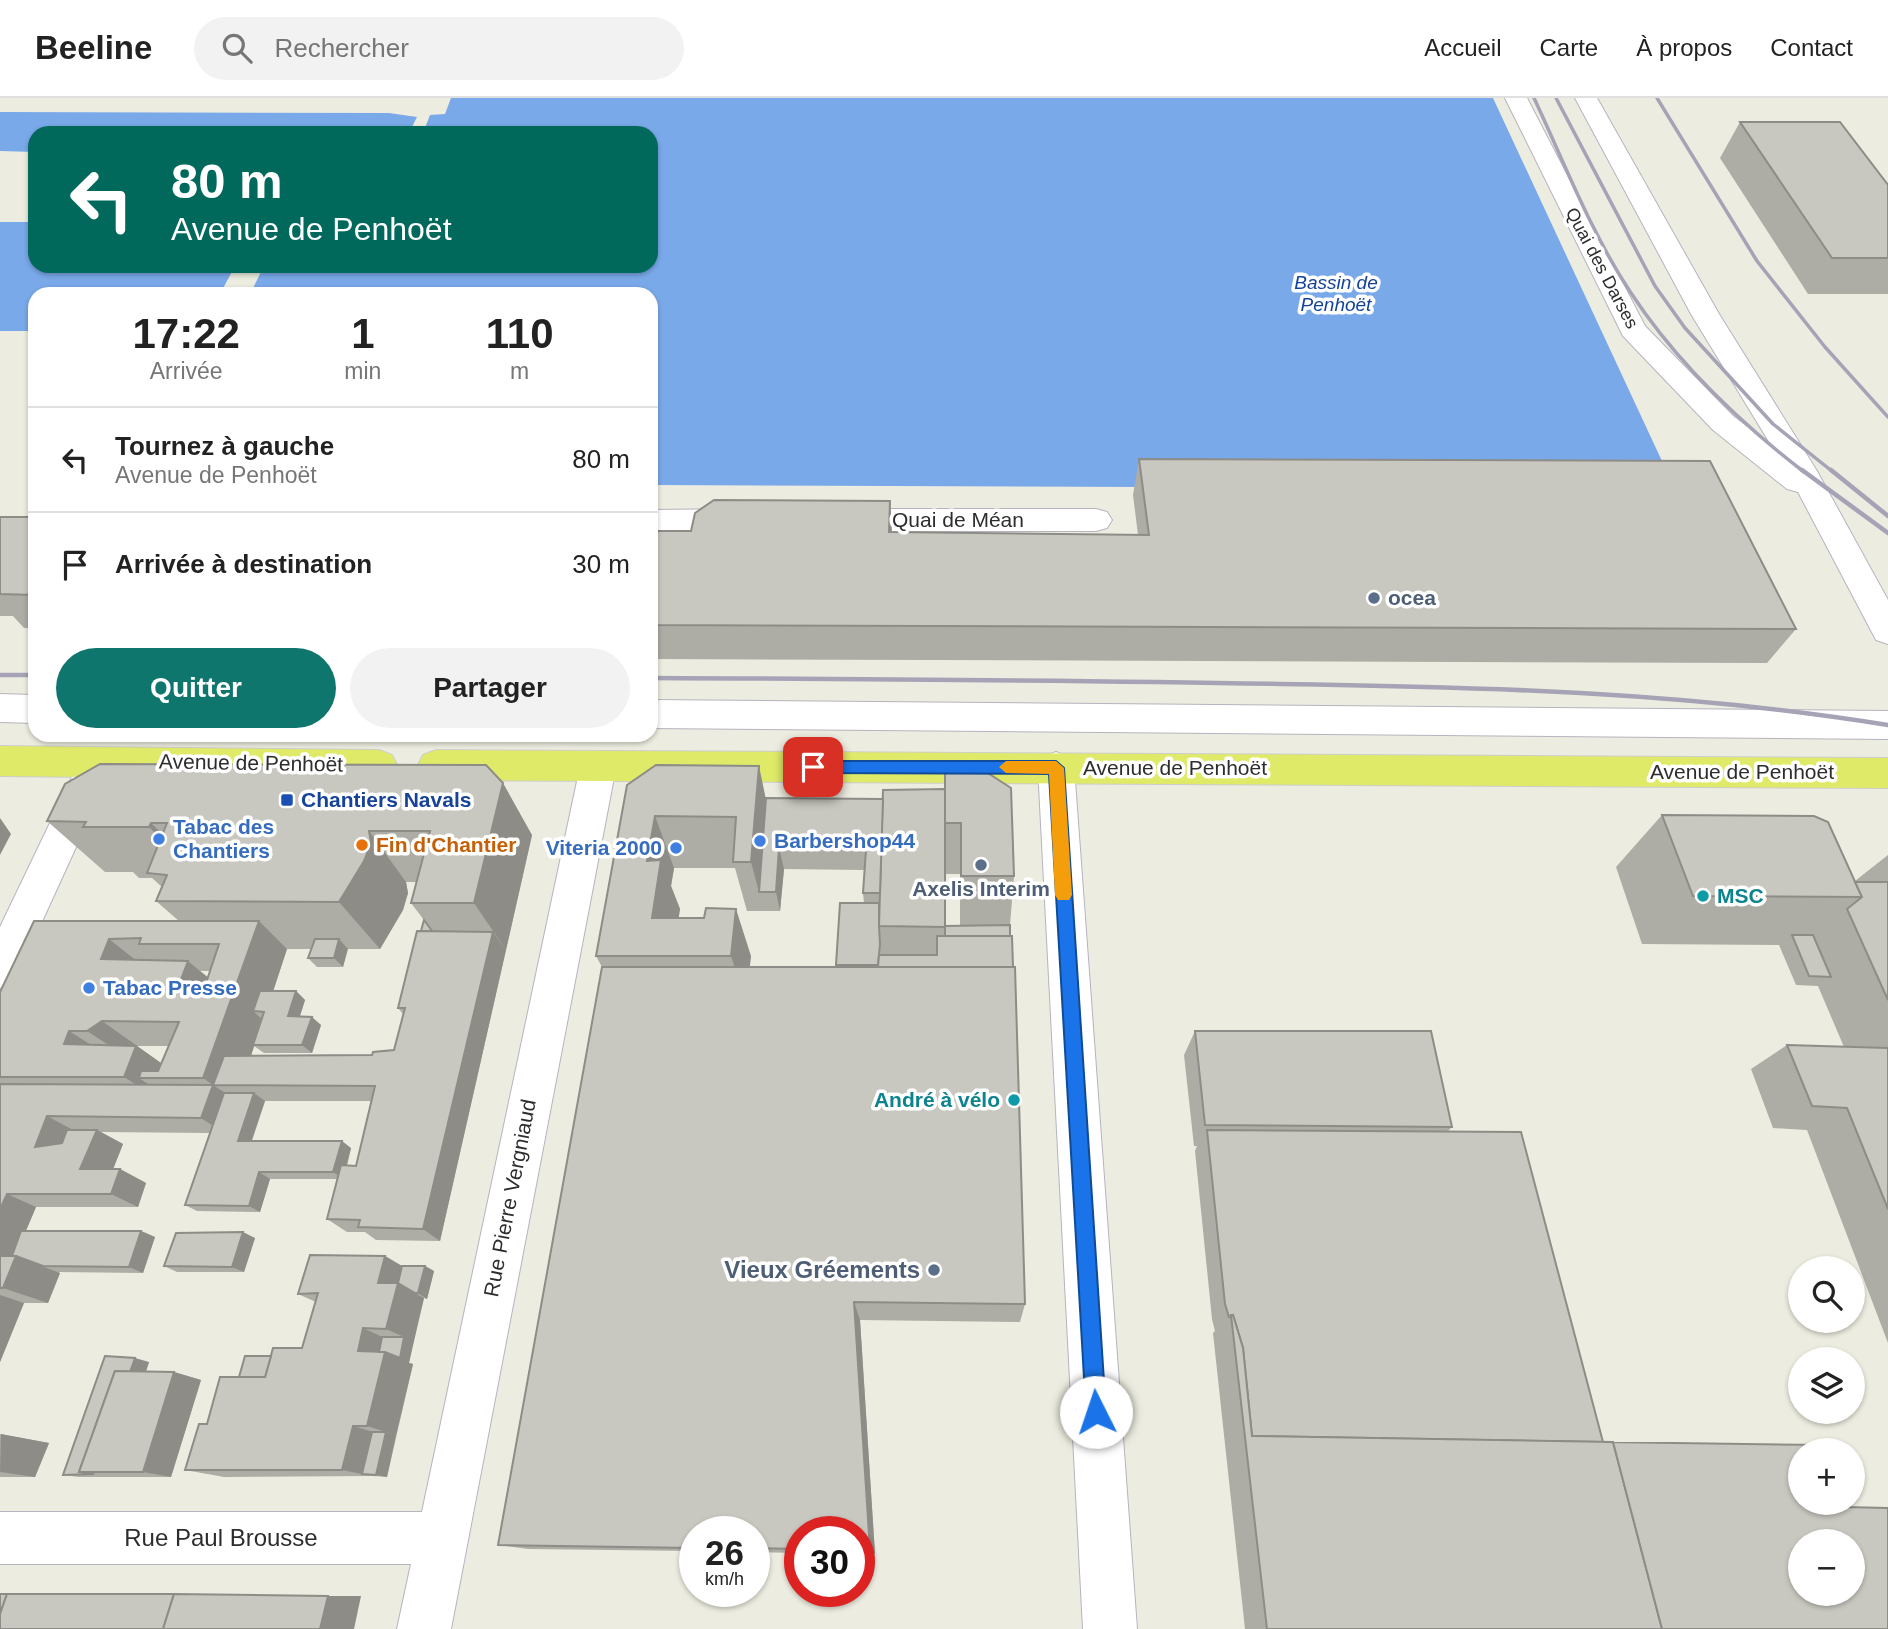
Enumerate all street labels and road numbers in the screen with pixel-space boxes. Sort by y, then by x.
street label: Quai des Darses [1562,204,1642,332]
street label: Quai de Méan [892,508,1024,531]
street label: Avenue de Penhoët [159,749,343,776]
street label: Avenue de Penhoët [1083,756,1267,779]
street label: Avenue de Penhoët [1650,760,1834,783]
street label: Rue Pierre Vergniaud [479,1097,540,1299]
street label: Rue Paul Brousse [124,1524,318,1551]

